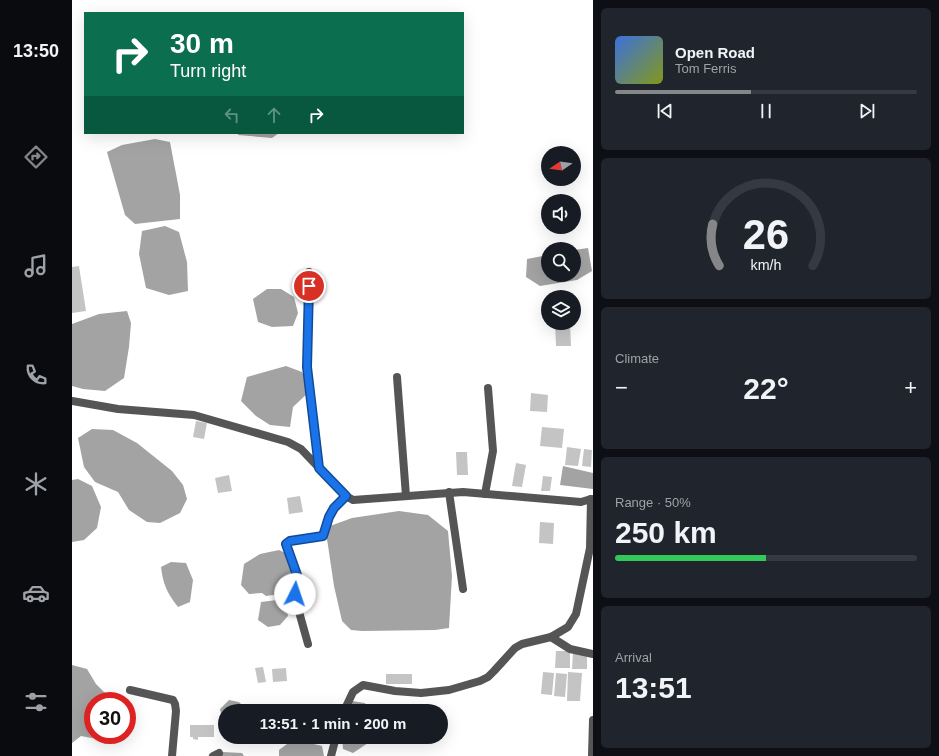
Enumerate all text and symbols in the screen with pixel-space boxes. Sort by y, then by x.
icon: right [104,28,156,80]
text: 30 m [170,28,234,59]
text: 13:50 [13,41,59,61]
text: Open Road [675,44,755,61]
text: Turn right [170,61,246,81]
text: Tom Ferris [675,61,736,76]
icon: previous [654,100,676,122]
icon: pause [755,100,777,122]
icon: next [856,100,878,122]
icon: left [221,104,243,126]
icon: ahead [263,104,285,126]
icon: right [305,104,327,126]
icon: directions [22,143,50,171]
north arrow [541,146,581,186]
map controls [541,146,581,330]
button: sound [541,194,581,234]
text: 26 [743,211,789,258]
button: search [541,242,581,282]
icon: music [22,252,50,280]
text: km/h [751,257,782,273]
pin [292,269,326,303]
icon: arrive [298,275,320,297]
button: layers [541,290,581,330]
text: Climate [615,351,659,366]
icon: phone [22,361,50,389]
text: 22° [743,372,789,405]
text: − [615,375,628,400]
text: + [904,375,917,400]
icon: climate [22,470,50,498]
text: Range · 50% [615,495,691,510]
text: 250 km [615,516,717,549]
position arrow [274,573,316,615]
icon: car [22,579,50,607]
text: Arrival [615,650,652,665]
text: 13:51 [615,671,692,704]
icon: filters [22,688,50,716]
speed limit sign: 30 [84,692,136,744]
text: 13:51 · 1 min · 200 m [260,715,406,732]

